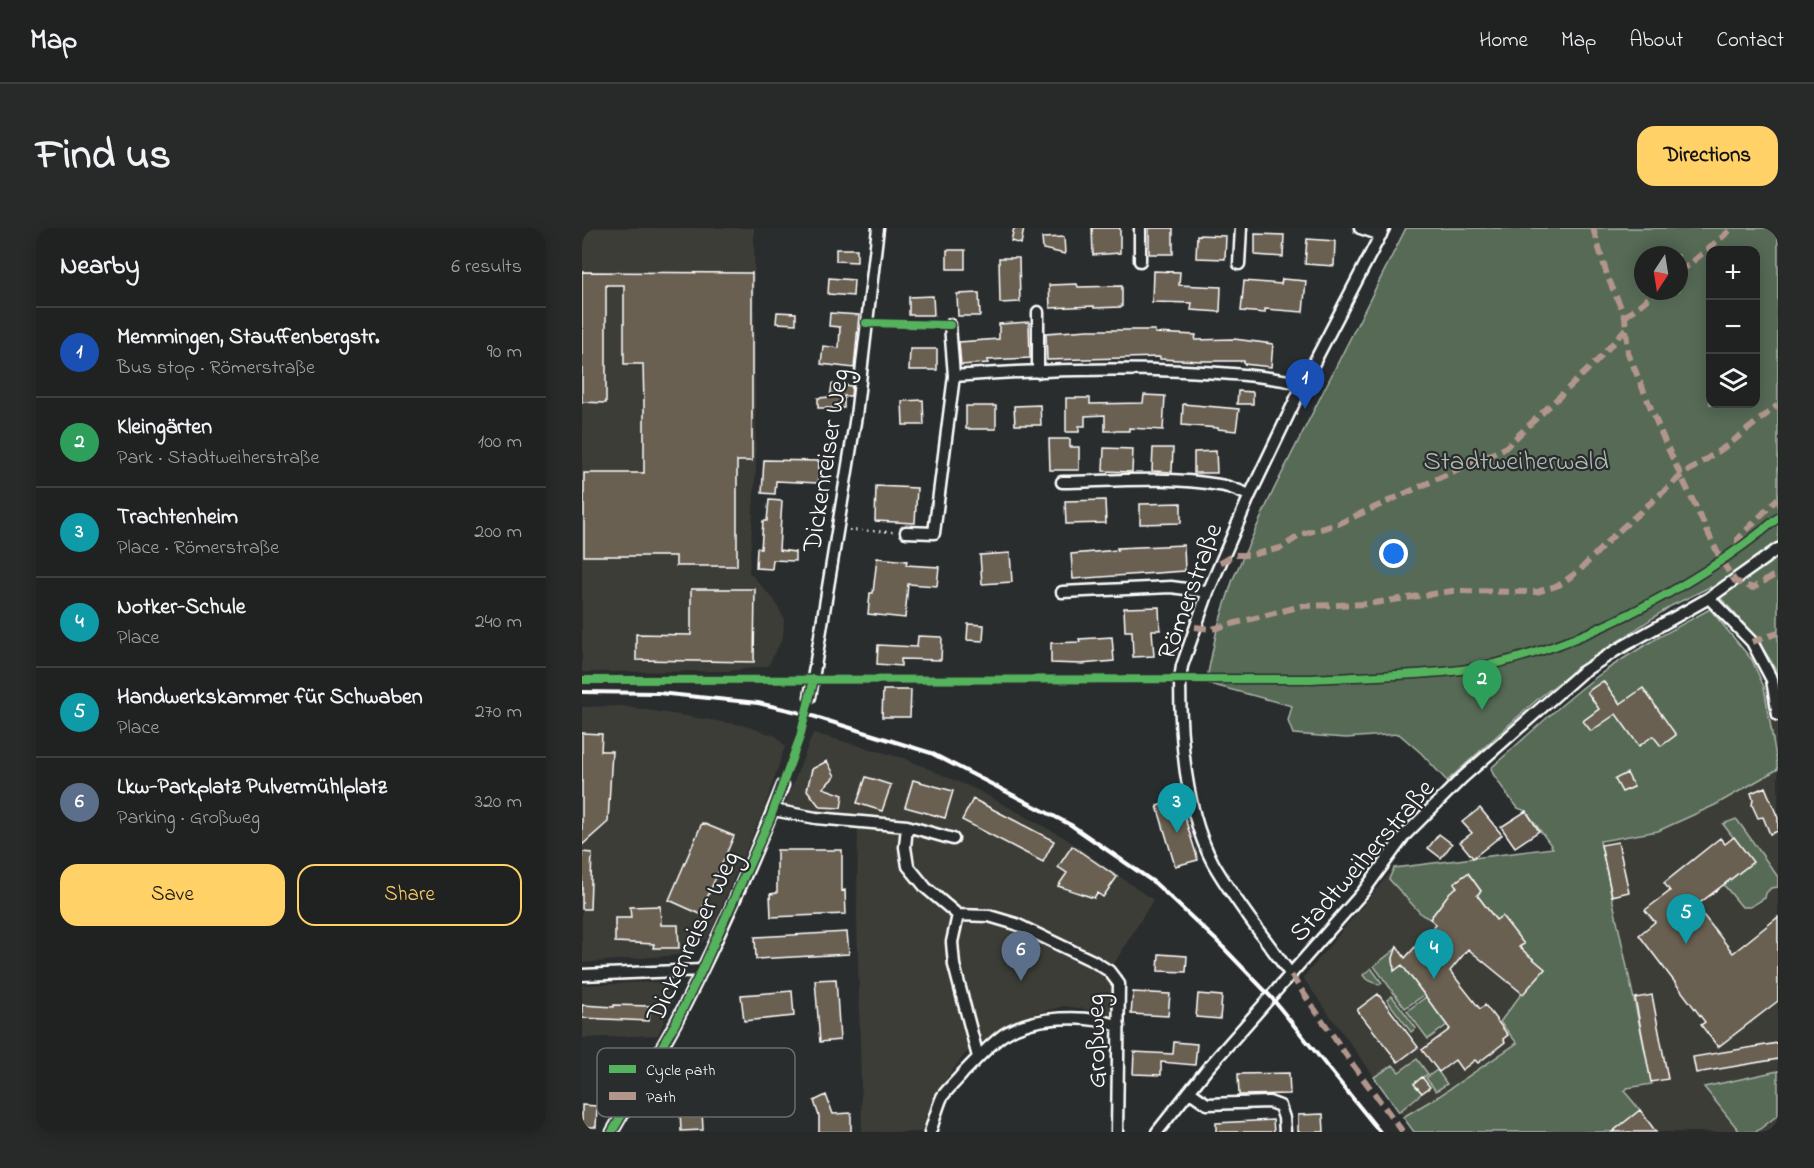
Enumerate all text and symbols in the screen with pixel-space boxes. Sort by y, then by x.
text: Map [30,21,77,62]
text: Home [1479,26,1528,56]
text: Map [1561,26,1596,56]
text: About [1629,26,1683,56]
text: Contact [1716,26,1784,56]
text: Find us [36,126,171,187]
button: Directions [1637,126,1778,186]
north arrow [1634,246,1688,300]
map controls [1706,246,1760,408]
button: + [1706,246,1760,300]
text: Nearby [60,248,139,286]
text: 6 results [451,253,522,282]
button: − [1706,300,1760,354]
text: Memmingen, Stauffenbergstr. [117,322,380,354]
text: 1 [76,338,83,367]
text: 90 m [487,338,522,367]
text: Bus stop · Römerstraße [117,354,315,383]
button: layers [1706,354,1760,408]
pin: 1 [1286,360,1324,409]
street label: Dickenreiser Weg [794,366,861,556]
text: Kleingärten [117,412,212,444]
text: 2 [75,428,84,457]
text: 100 m [478,428,522,457]
park label: Stadtweiherwald [1423,443,1609,482]
text: Park · Stadtweiherstraße [117,444,319,473]
text: Trachtenheim [117,502,238,534]
street label: Römerstraße [1149,517,1234,665]
text: 3 [75,518,84,547]
text: 200 m [474,518,522,547]
text: Place · Römerstraße [117,534,279,563]
your location [1379,539,1408,568]
text: Notker-Schule [117,592,246,624]
text: 4 [75,608,84,637]
text: 240 m [475,608,522,637]
text: Place [117,624,159,653]
pin: 2 [1462,660,1502,710]
text: Handwerkskammer für Schwaben [117,682,423,714]
text: 5 [74,698,85,727]
text: 270 m [475,698,522,727]
text: Place [117,714,159,743]
street label: Stadtweiherstraße [1281,771,1445,952]
text: Lkw-Parkplatz Pulvermühlplatz [117,772,387,804]
pin: 3 [1158,784,1196,833]
text: 6 [75,788,84,817]
text: 320 m [475,788,522,817]
text: Parking · Großweg [117,804,260,833]
street label: Dickenreiser Weg [637,845,751,1030]
button: Save [60,864,285,926]
button: Share [297,864,522,926]
pin: 5 [1666,894,1706,944]
pin: 4 [1414,930,1454,979]
pin: 6 [1002,932,1040,981]
street label: Großweg [1077,993,1118,1089]
legend [597,1048,795,1117]
text: Cycle path [646,1059,715,1083]
text: Path [646,1086,676,1110]

